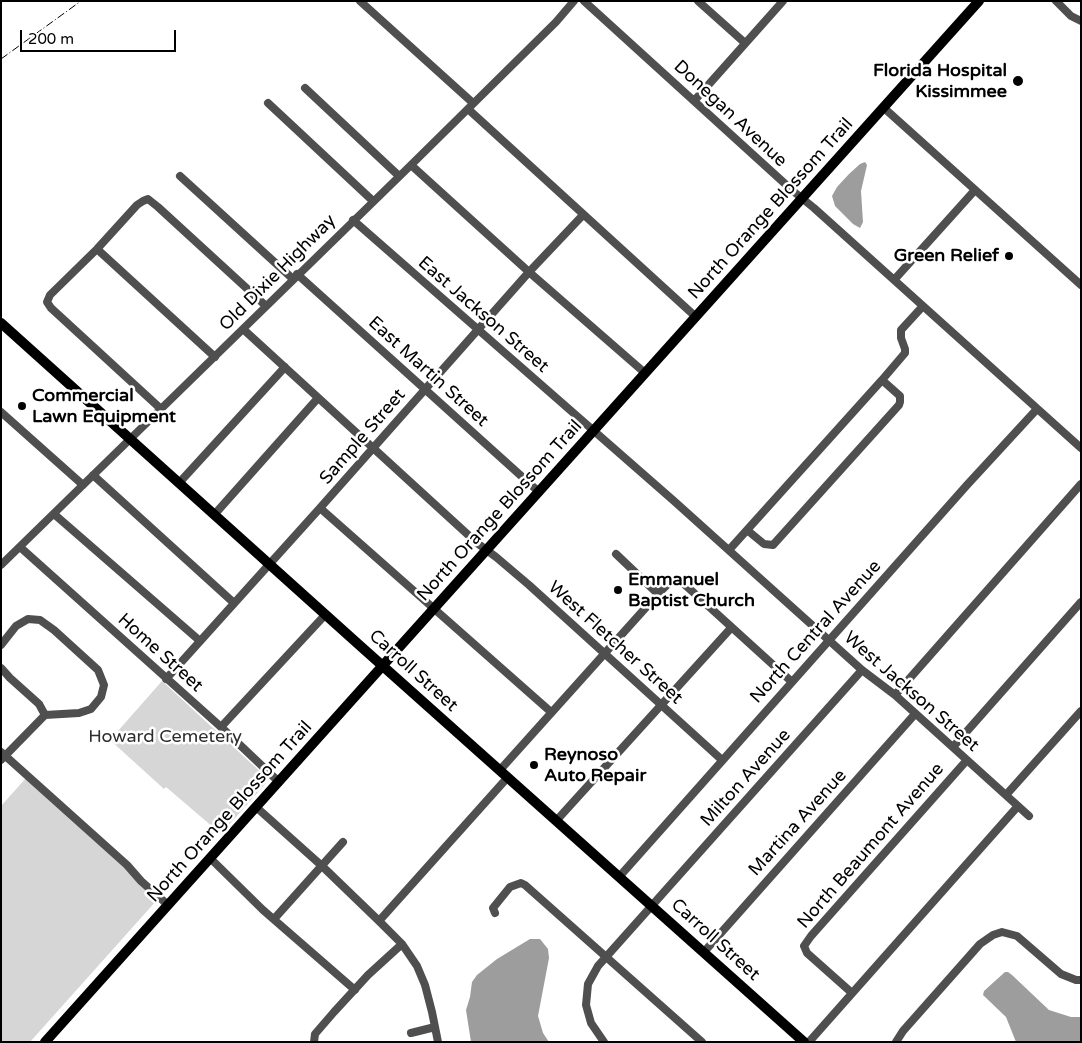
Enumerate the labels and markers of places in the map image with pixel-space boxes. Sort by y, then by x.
place label: Florida Hospital Kissimmee [873,60,1007,102]
marker: Florida Hospital Kissimmee [1011,74,1025,88]
place label: Green Relief [894,245,999,267]
marker: Green Relief [1003,250,1015,262]
place label: Commercial Lawn Equipment [32,385,176,428]
marker: Commercial Lawn Equipment [16,400,28,412]
place label: Emmanuel Baptist Church [628,569,755,612]
marker: Emmanuel Baptist Church [612,584,624,596]
place label: Reynoso Auto Repair [544,744,646,786]
marker: Reynoso Auto Repair [528,759,540,771]

